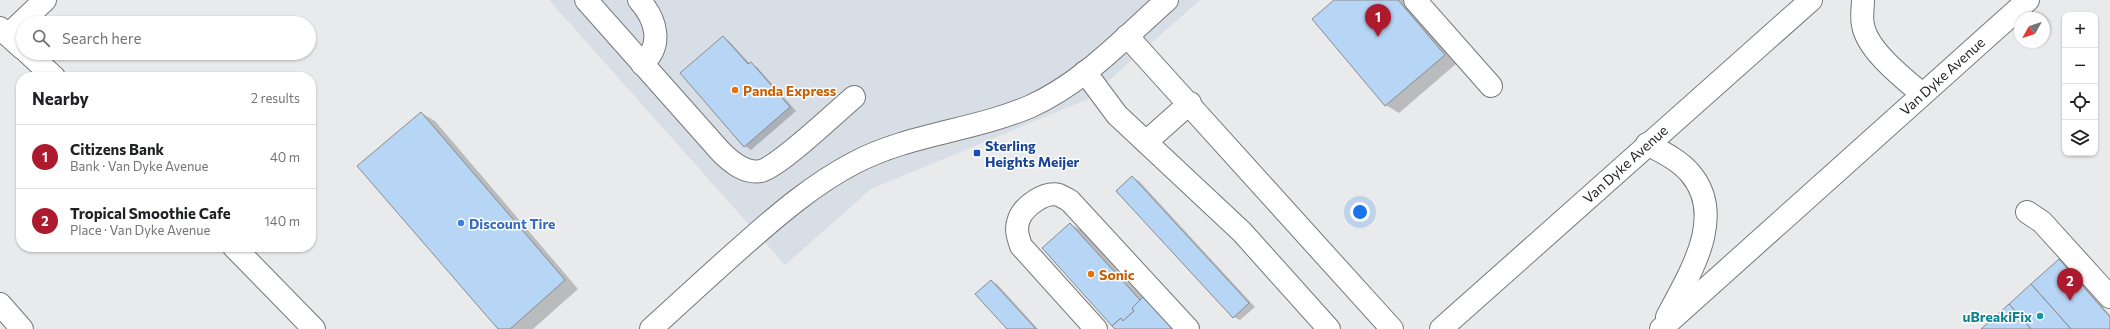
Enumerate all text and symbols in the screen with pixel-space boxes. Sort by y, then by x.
pin: 1 [1365,4,1391,37]
north arrow [2014,12,2050,48]
map controls [2062,12,2098,156]
button: + [2062,12,2098,48]
search box [16,16,316,60]
icon: search [30,27,52,49]
text: Search here [62,29,141,47]
street label: Van Dyke Avenue [1896,33,1988,119]
button: − [2062,48,2098,84]
place label: Panda Express [743,82,837,99]
button: locate [2062,84,2098,120]
marker: Panda Express [730,85,740,95]
text: Nearby [32,88,89,109]
text: 2 results [251,90,300,106]
button: layers [2062,120,2098,156]
street label: Van Dyke Avenue [1579,121,1671,207]
place label: Sterling Heights Meijer [985,137,1080,170]
text: Citizens Bank [70,140,164,158]
marker: Sterling Heights Meijer [972,148,982,158]
text: 1 [42,149,48,165]
text: 40 m [270,149,300,165]
text: Bank · Van Dyke Avenue [70,158,208,174]
your location [1350,202,1370,222]
text: Tropical Smoothie Cafe [70,204,231,222]
text: 2 [41,213,49,229]
text: 140 m [264,213,300,229]
place label: Discount Tire [469,215,555,232]
marker: Discount Tire [456,218,466,228]
text: Place · Van Dyke Avenue [70,222,210,238]
place label: Sonic [1099,266,1135,283]
pin: 2 [2057,268,2083,301]
marker: Sonic [1086,269,1096,279]
place label: uBreakiFix [1963,308,2032,325]
marker: uBreakiFix [2035,311,2045,321]

